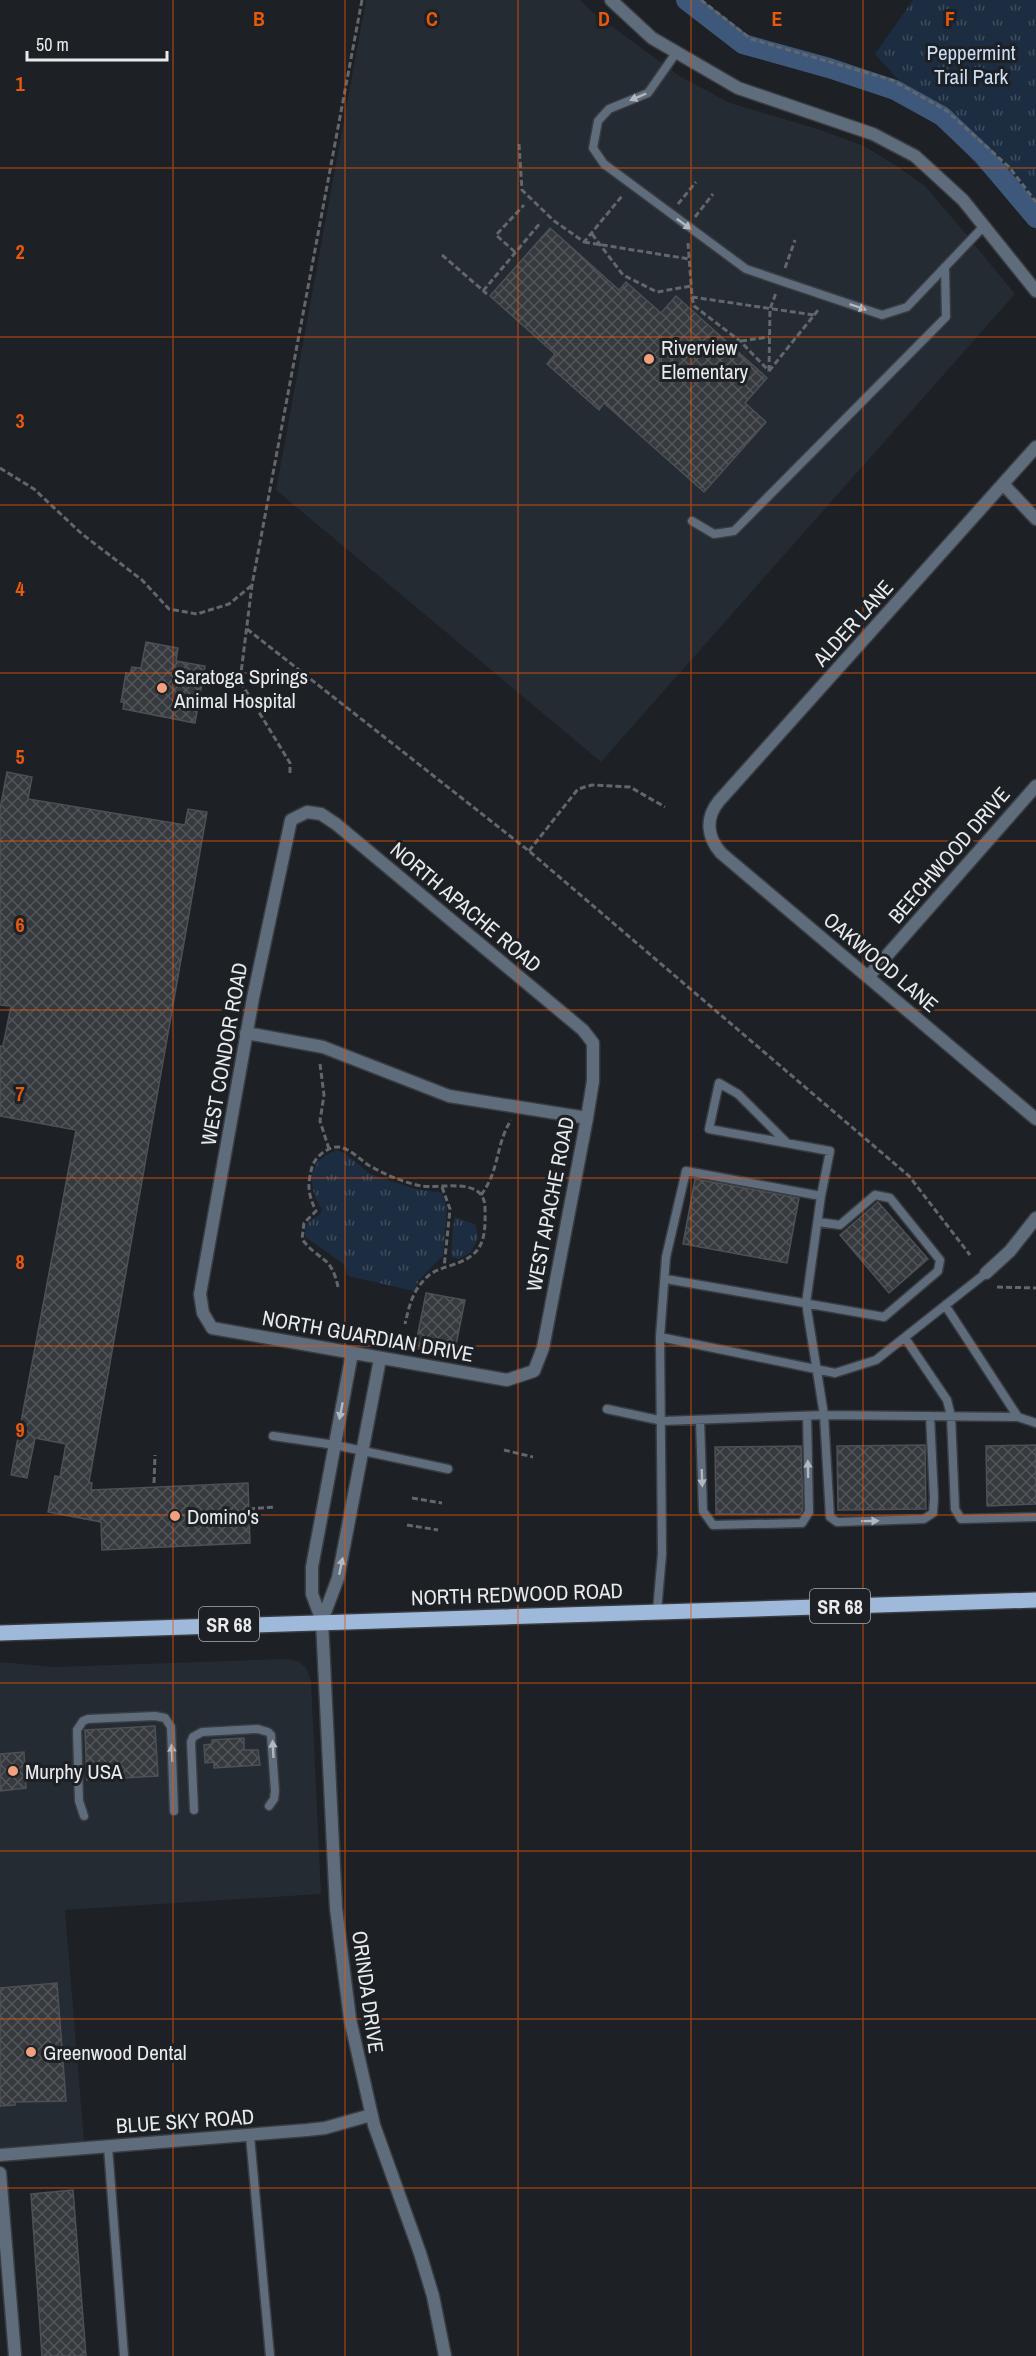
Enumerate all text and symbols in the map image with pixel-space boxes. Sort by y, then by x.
text: B [253,5,265,32]
text: C [426,5,438,32]
text: D [598,5,610,32]
text: E [772,5,783,32]
text: F [945,5,955,32]
scale bar [27,24,166,62]
text: 50 m [36,32,69,57]
park label: Peppermint Trail Park [926,38,1016,91]
text: 1 [15,70,25,97]
one-way arrow [629,92,647,102]
one-way arrow [677,217,692,229]
text: 2 [15,238,25,265]
one-way arrow [849,302,867,312]
place label: Riverview Elementary [661,333,748,386]
marker: Riverview Elementary [642,352,656,366]
text: 3 [15,407,25,434]
street label: ALDER LANE [806,573,900,673]
text: 4 [15,575,25,602]
place label: Saratoga Springs Animal Hospital [173,662,308,715]
marker: Saratoga Springs Animal Hospital [155,681,169,695]
text: 5 [15,743,25,770]
street label: BEECHWOOD DRIVE [882,780,1016,930]
street label: NORTH APACHE ROAD [384,835,548,979]
street label: OAKWOOD LANE [817,905,945,1019]
text: 6 [15,911,25,938]
street label: WEST CONDOR ROAD [194,960,254,1148]
text: 7 [15,1080,25,1107]
street label: WEST APACHE ROAD [519,1114,581,1294]
text: 8 [15,1248,25,1275]
street label: NORTH GUARDIAN DRIVE [260,1303,476,1369]
one-way arrow [336,1402,345,1421]
text: 9 [15,1416,25,1443]
one-way arrow [804,1460,813,1479]
one-way arrow [697,1469,707,1488]
place label: Domino's [187,1502,259,1531]
marker: Domino's [168,1509,182,1523]
one-way arrow [860,1516,879,1526]
one-way arrow [336,1557,346,1575]
street label: NORTH REDWOOD ROAD [411,1576,623,1612]
road number: SR 68 [810,1589,870,1623]
road number: SR 68 [199,1607,259,1641]
one-way arrow [269,1740,278,1759]
one-way arrow [167,1743,176,1762]
place label: Murphy USA [25,1757,123,1786]
marker: Murphy USA [6,1764,20,1778]
street label: ORINDA DRIVE [345,1929,391,2055]
place label: Greenwood Dental [43,2038,187,2067]
marker: Greenwood Dental [24,2045,38,2059]
street label: BLUE SKY ROAD [115,2102,255,2140]

